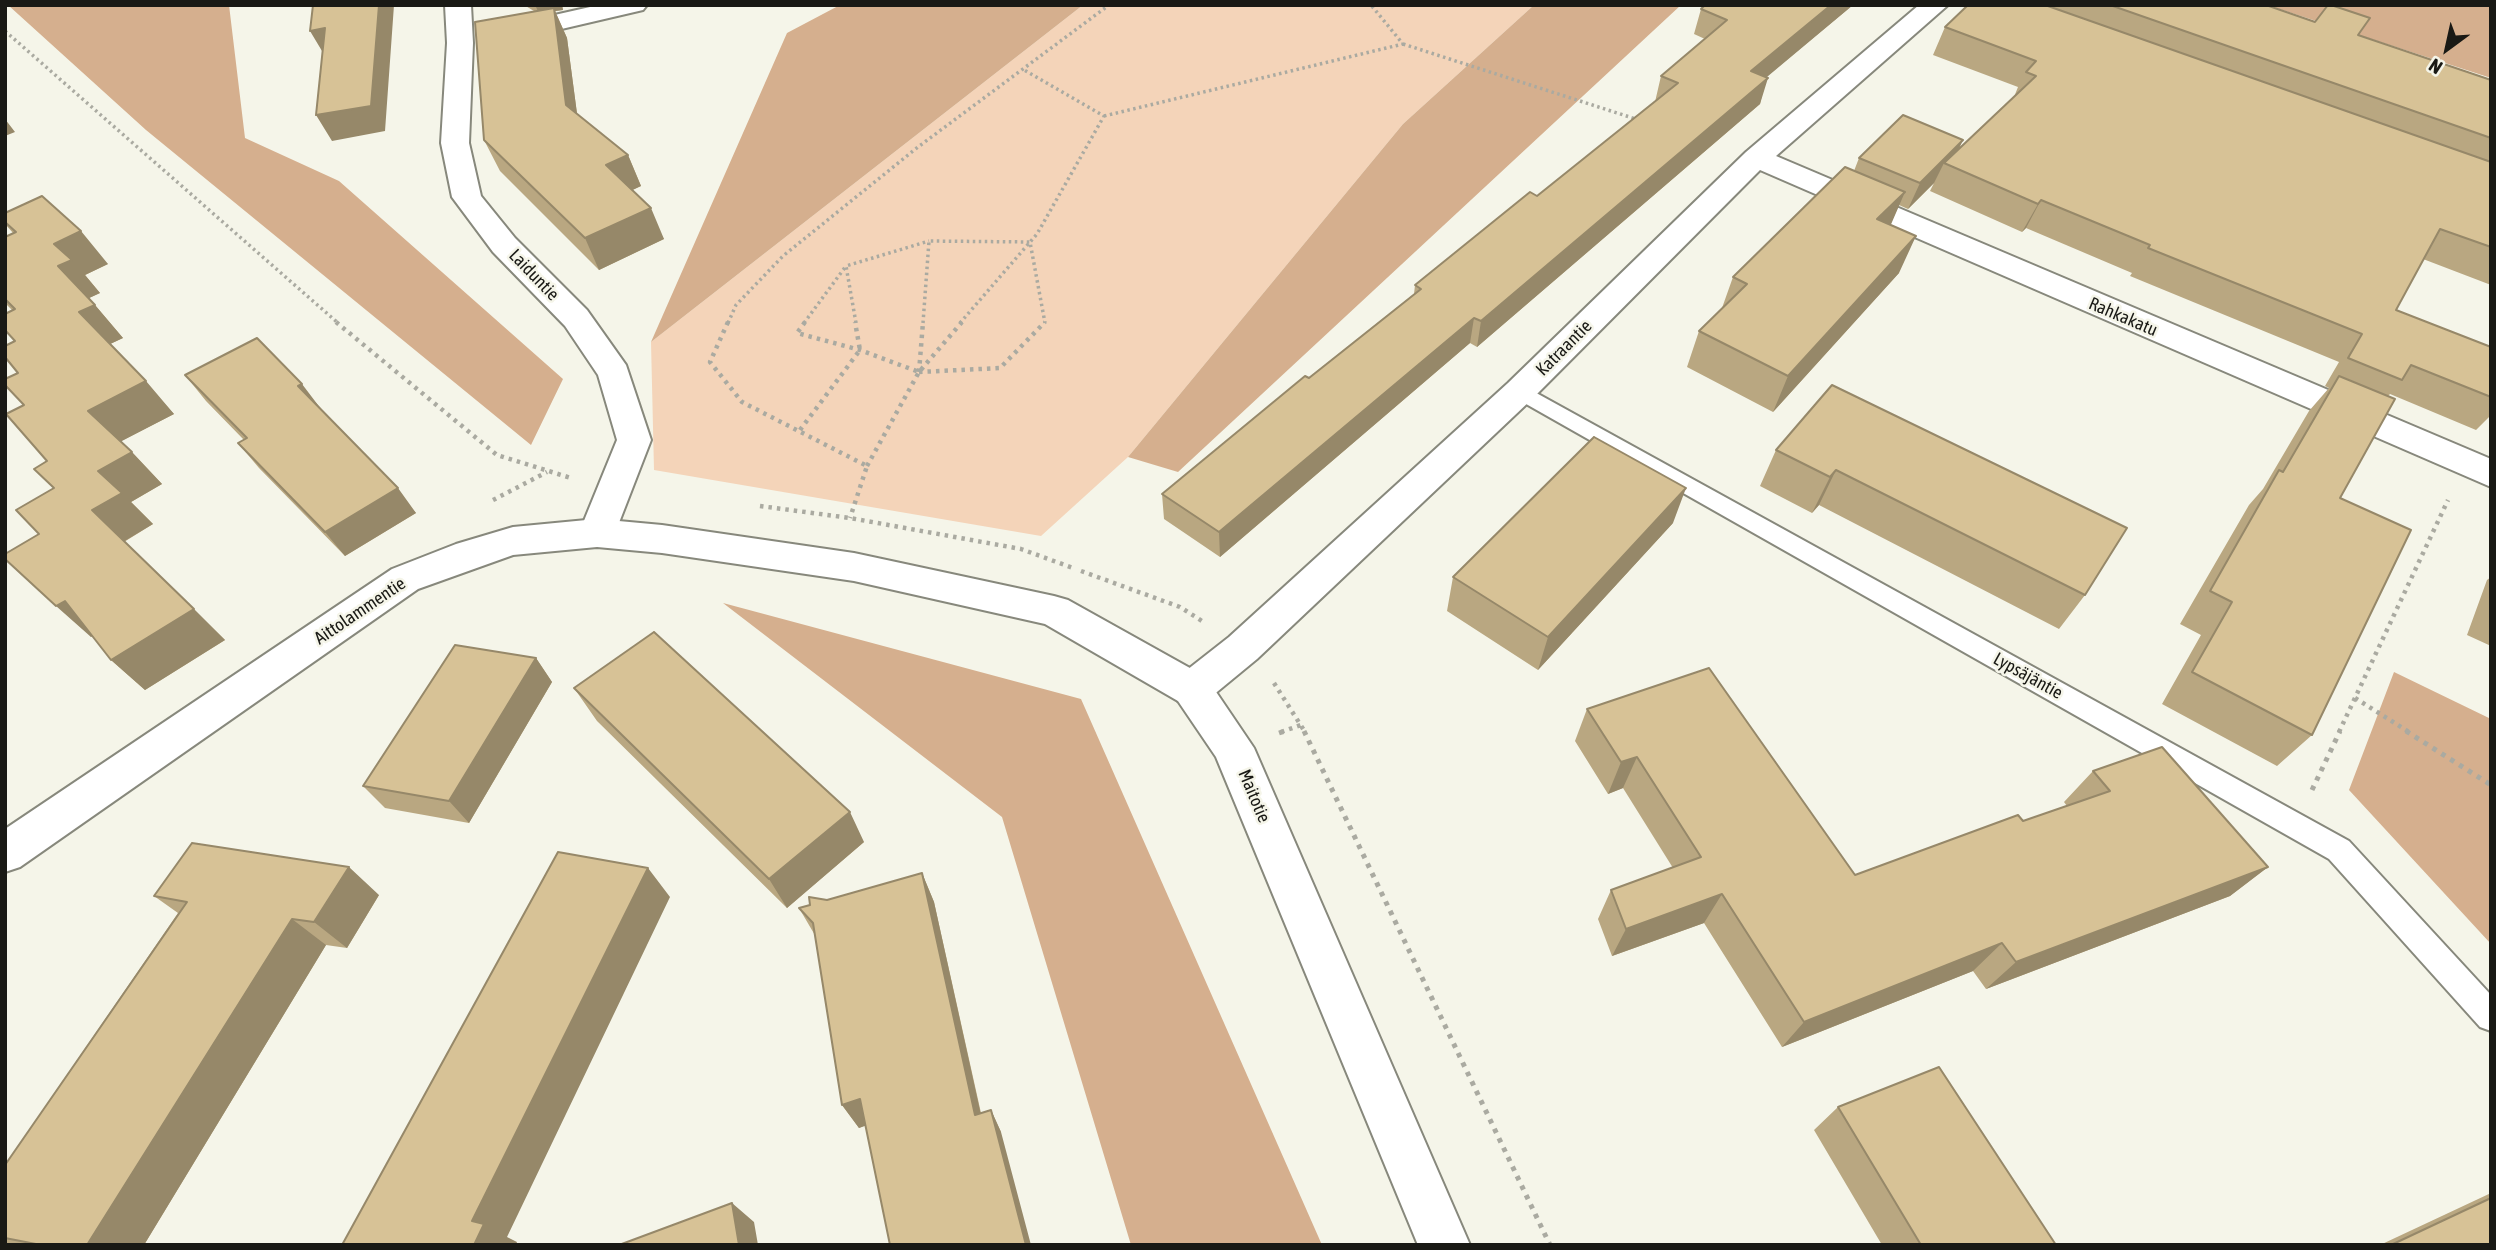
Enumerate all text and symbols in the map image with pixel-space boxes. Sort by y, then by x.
north arrow [2412,14,2482,84]
text: N [2425,54,2446,79]
street label: Laiduntie [504,245,564,305]
street label: Rahkakatu [2085,293,2161,341]
street label: Katraantie [1532,316,1596,380]
street label: Aittolammentie [310,573,410,649]
street label: Lypsäjäntie [1990,648,2066,704]
street label: Maitotie [1233,766,1275,826]

